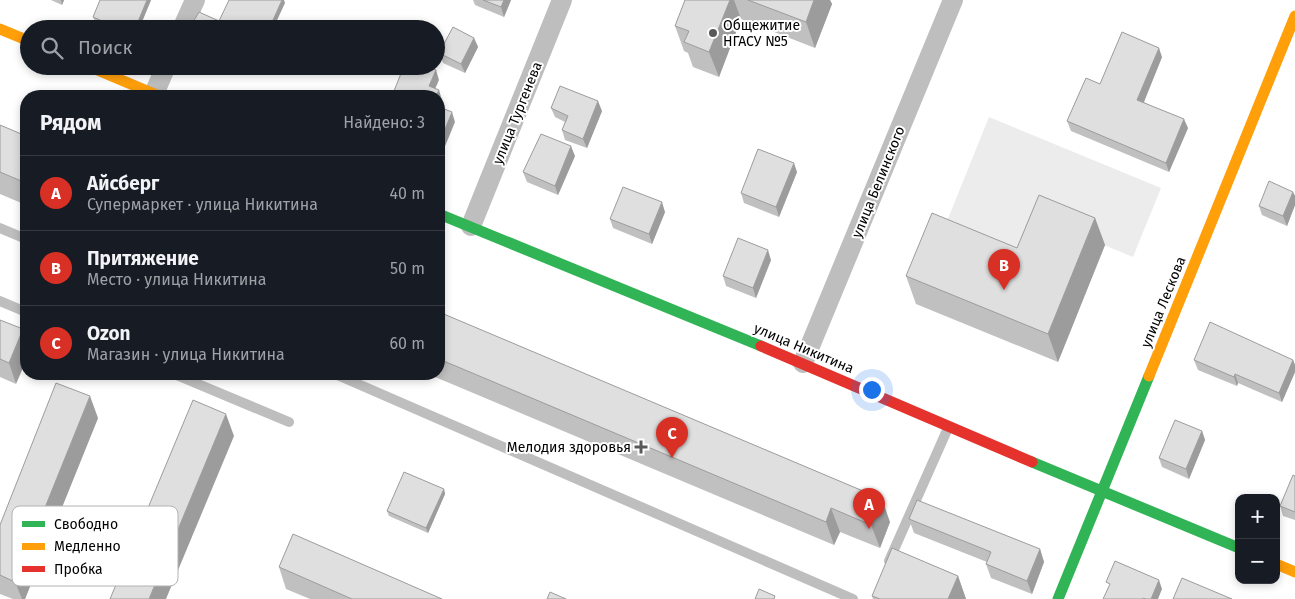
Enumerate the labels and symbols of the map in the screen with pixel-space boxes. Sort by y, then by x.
place label: Общежитие НГАСУ №5 [723,17,800,50]
marker: Общежитие НГАСУ №5 [707,27,719,39]
street label: улица Тургенева [489,59,546,167]
street label: улица Белинского [848,124,909,241]
pin: B [988,249,1020,290]
street label: улица Лескова [1137,254,1190,350]
street label: улица Никитина [751,320,856,377]
your location [859,377,885,403]
pin: C [656,417,688,458]
place label: Мелодия здоровья [507,439,631,456]
marker: Мелодия здоровья [635,441,647,453]
pin: A [853,488,885,529]
legend [12,506,178,586]
text: Свободно [54,516,118,533]
text: Медленно [54,538,121,555]
text: Пробка [54,561,103,578]

